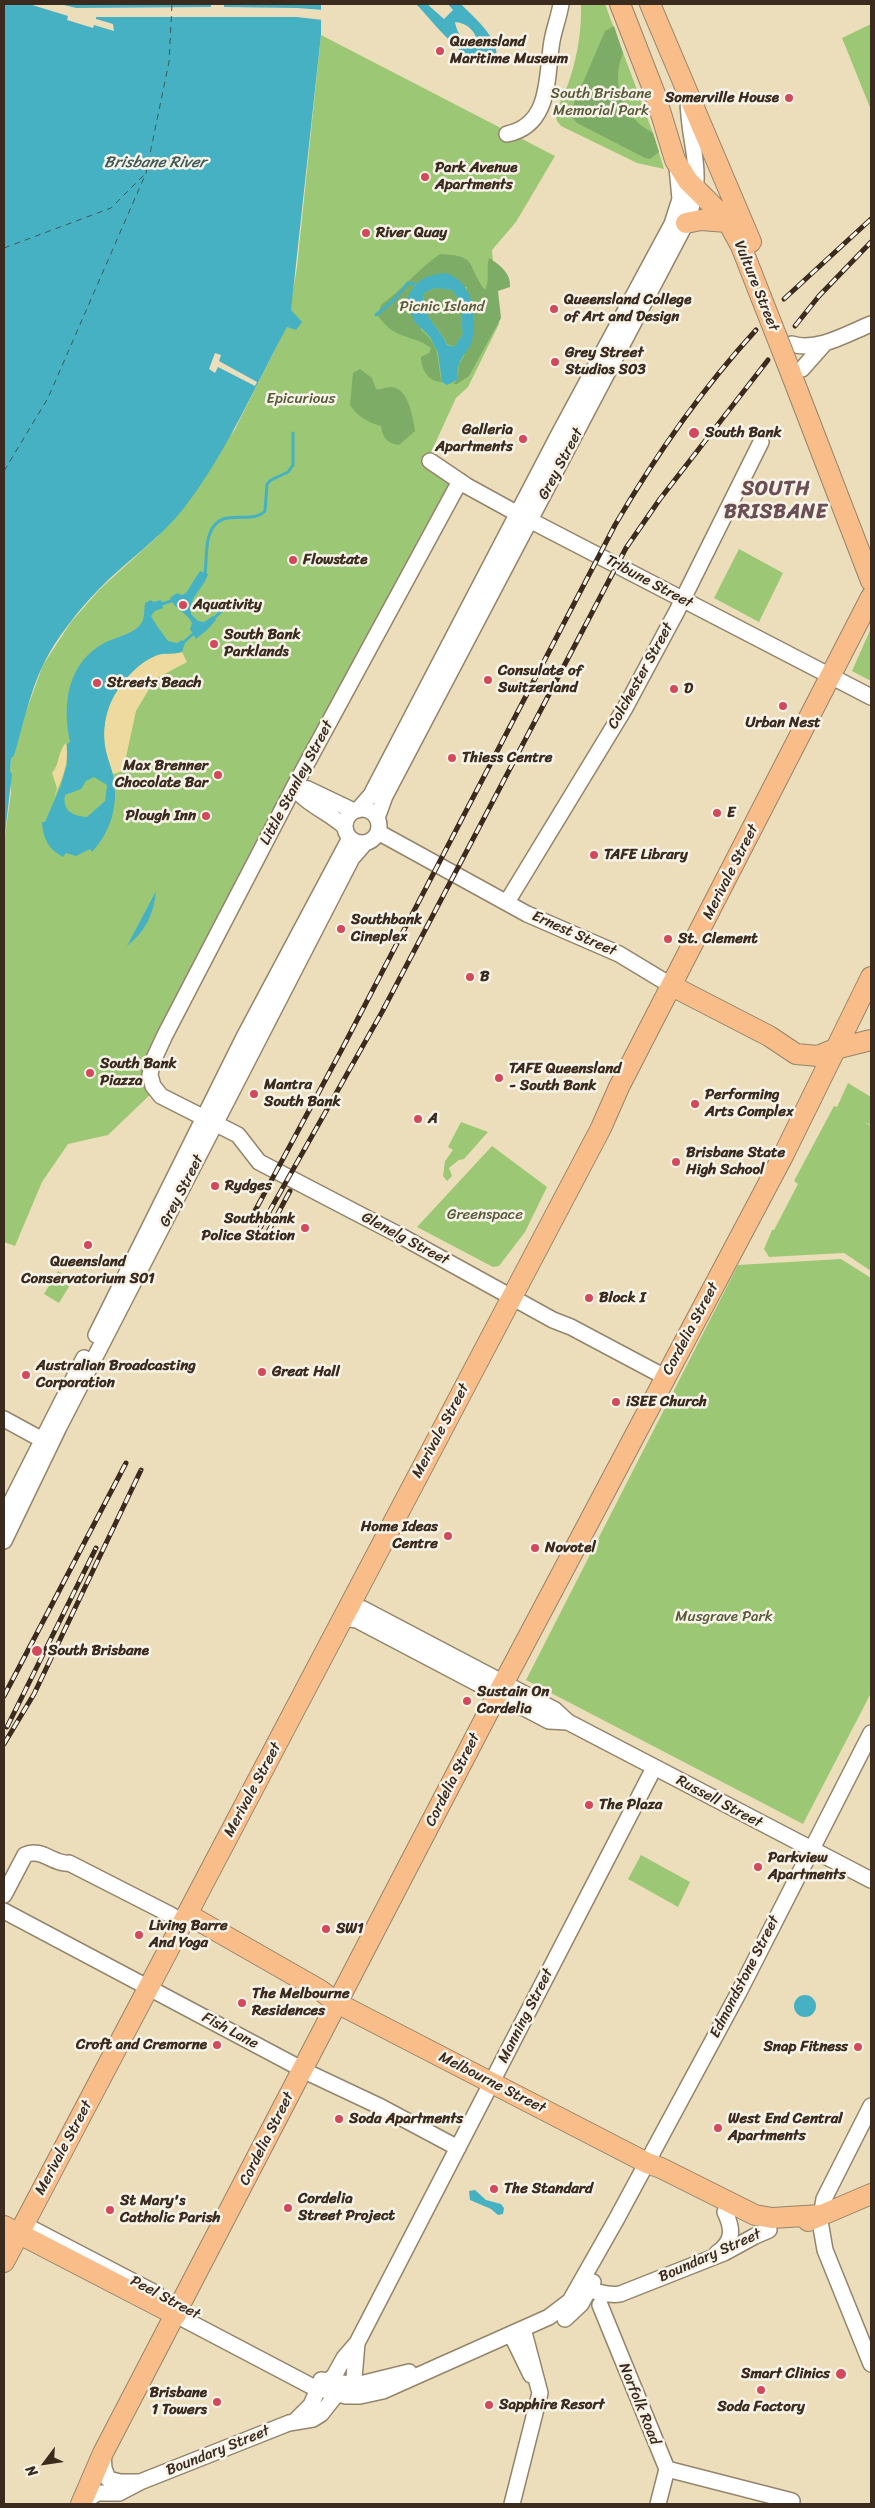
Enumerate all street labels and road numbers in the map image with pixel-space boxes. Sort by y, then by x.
street label: Vulture Street [730,238,782,334]
street label: Grey Street [535,425,587,503]
street label: Tribune Street [602,551,696,613]
street label: Colchester Street [604,620,678,732]
street label: Little Stanley Street [257,718,337,848]
street label: Merivale Street [699,821,763,923]
street label: Ernest Street [529,907,619,961]
street label: Grey Street [156,1152,208,1230]
street label: Glenelg Street [358,1208,452,1270]
street label: Cordelia Street [659,1280,723,1378]
street label: Merivale Street [409,1381,473,1481]
street label: Cordelia Street [422,1730,484,1830]
street label: Merivale Street [221,1740,285,1840]
street label: Russell Street [673,1772,765,1832]
street label: Edmondstone Street [706,1913,784,2041]
street label: Manning Street [495,1966,557,2066]
street label: Fish Lane [199,2009,261,2053]
street label: Melbourne Street [436,2048,548,2118]
street label: Cordelia Street [236,2089,298,2189]
street label: Merivale Street [32,2098,96,2198]
street label: Boundary Street [656,2225,764,2287]
street label: Peel Street [127,2272,203,2324]
street label: Norfolk Road [614,2360,664,2448]
street label: Boundary Street [164,2422,272,2480]

